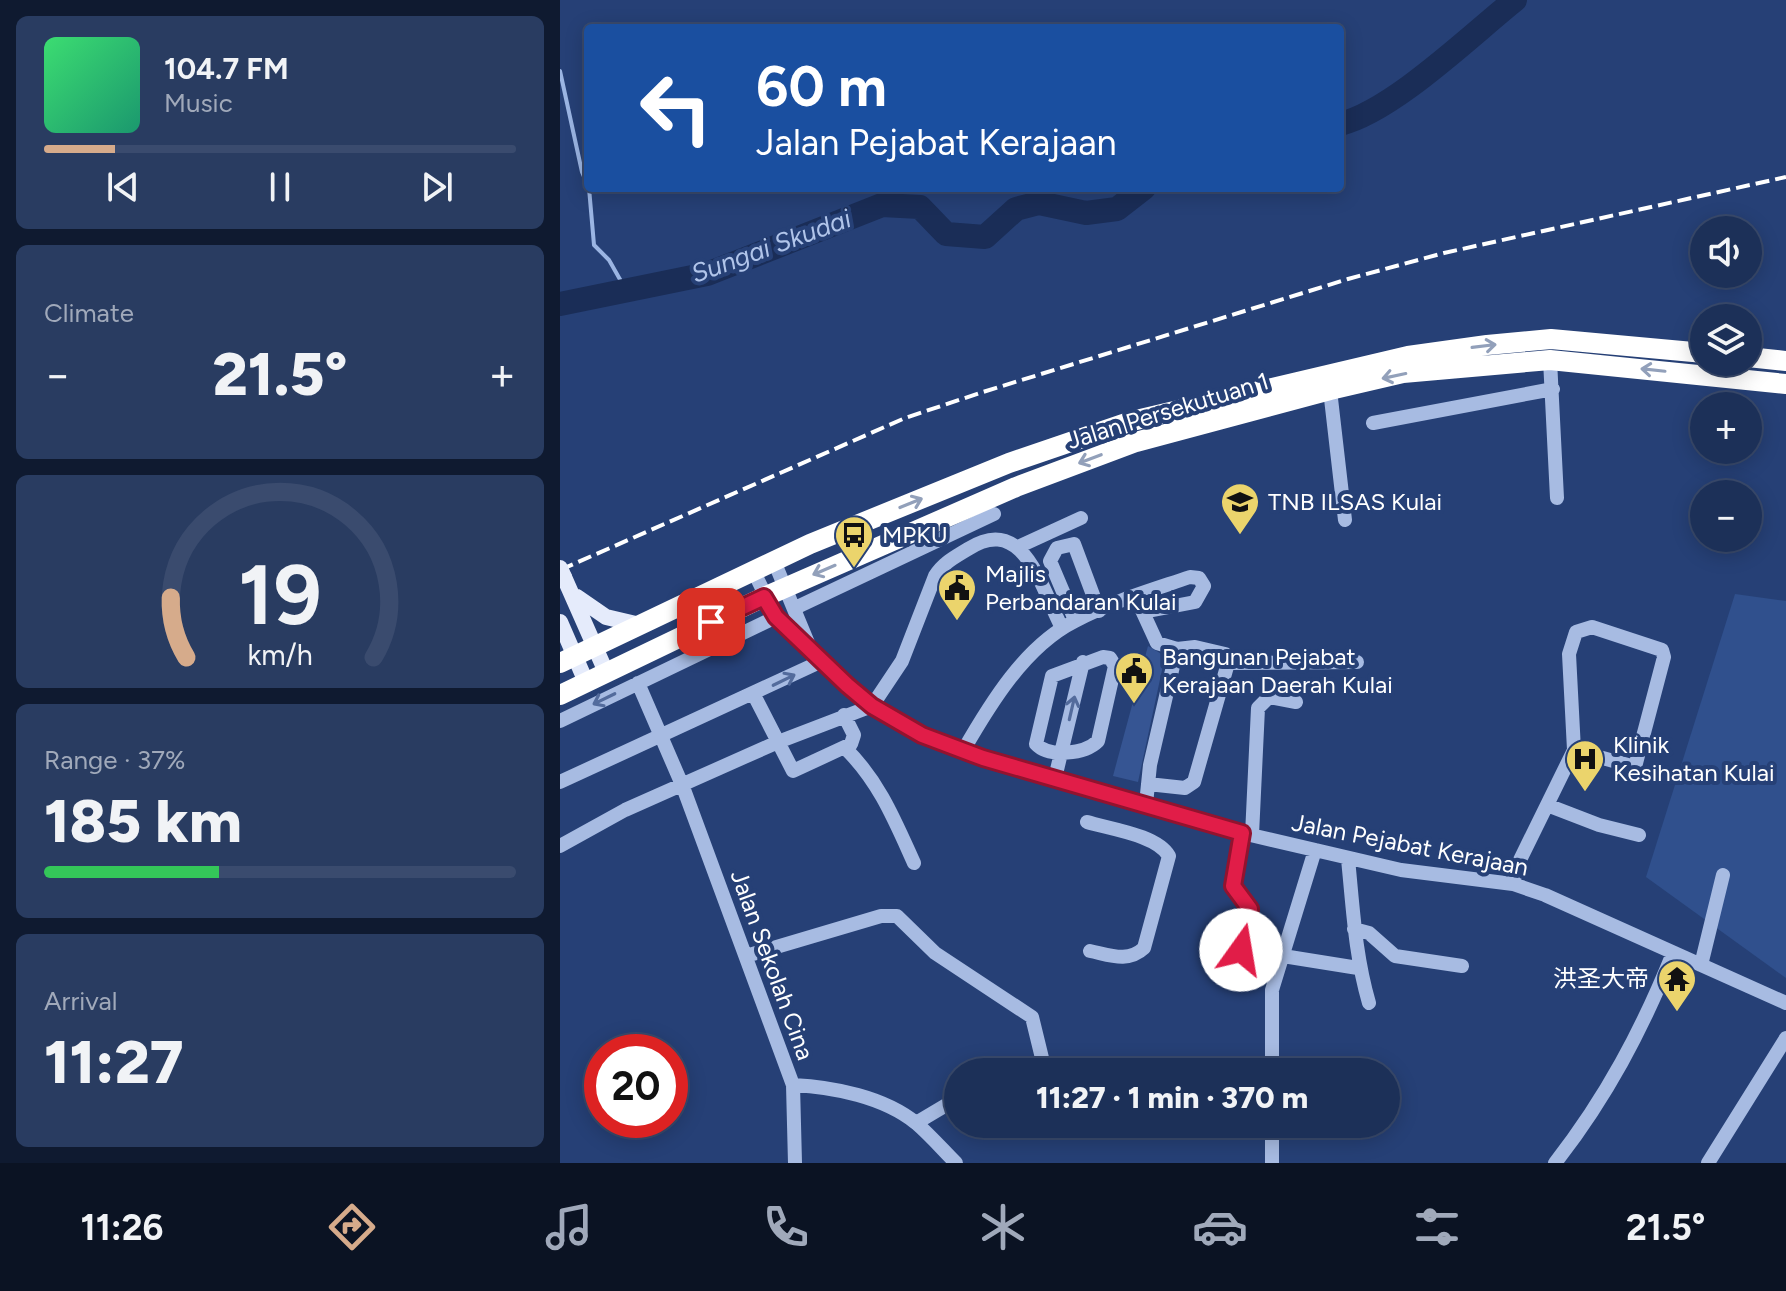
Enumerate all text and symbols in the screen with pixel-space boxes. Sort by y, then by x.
text: 104.7 FM [164,50,289,87]
text: 60 m [756,53,887,120]
icon: left [624,56,728,160]
text: Music [164,87,233,119]
text: Jalan Pejabat Kerajaan [756,121,1117,164]
icon: previous [101,165,145,209]
icon: pause [258,165,302,209]
icon: next [415,165,459,209]
water label: Sungai Skudai [687,202,856,290]
map controls [1690,216,1762,552]
button: sound [1690,216,1762,288]
text: Climate [44,297,134,329]
button: layers [1690,304,1762,376]
text: 21.5° [213,338,347,410]
one-way arrow [1470,338,1497,353]
text: − [44,348,71,401]
text: + [489,348,516,401]
one-way arrow [1640,363,1667,378]
street label: Jalan Persekutuan 1 [1063,366,1272,455]
one-way arrow [1382,369,1408,384]
button: + [1690,392,1762,464]
one-way arrow [1078,453,1103,467]
button: − [1690,480,1762,552]
school or university icon: TNB ILSAS Kulai [1219,481,1261,536]
place label: TNB ILSAS Kulai [1268,487,1442,516]
one-way arrow [898,495,923,509]
bus stop icon: MPKU [833,514,875,569]
place label: MPKU [882,520,948,549]
text: 19 [238,544,322,644]
place label: Majlis Perbandaran Kulai [985,559,1177,616]
one-way arrow [812,564,837,579]
public building icon: Majlis Perbandaran Kulai [936,567,978,622]
pin [677,588,745,656]
icon: arrive [689,600,733,644]
text: km/h [247,638,313,672]
place label: Bangunan Pejabat Kerajaan Daerah Kulai [1162,642,1393,699]
public building icon: Bangunan Pejabat Kerajaan Daerah Kulai [1113,650,1155,705]
one-way arrow [772,672,796,687]
one-way arrow [593,692,617,707]
one-way arrow [1066,695,1081,721]
place label: Klinik Kesihatan Kulai [1613,730,1775,787]
hospital icon: Klinik Kesihatan Kulai [1564,738,1606,793]
text: Range · 37% [44,744,186,776]
text: 185 km [44,785,242,857]
street label: Jalan Pejabat Kerajaan [1289,807,1531,882]
street label: Jalan Sekolah Cina [725,866,820,1064]
position arrow [1199,908,1283,992]
temple icon: 洪圣大帝 [1656,958,1698,1013]
place label: 洪圣大帝 [1553,964,1649,993]
text: Arrival [44,985,117,1017]
text: 11:27 [44,1026,184,1098]
speed limit sign: 20 [584,1034,688,1138]
text: 11:27 · 1 min · 370 m [1036,1079,1308,1116]
icon: directions [324,1199,380,1255]
icon: music [541,1199,597,1255]
icon: phone [758,1199,814,1255]
icon: climate [975,1199,1031,1255]
icon: car [1192,1199,1248,1255]
icon: filters [1409,1199,1465,1255]
text: 11:26 [80,1206,163,1249]
text: 21.5° [1626,1206,1705,1249]

